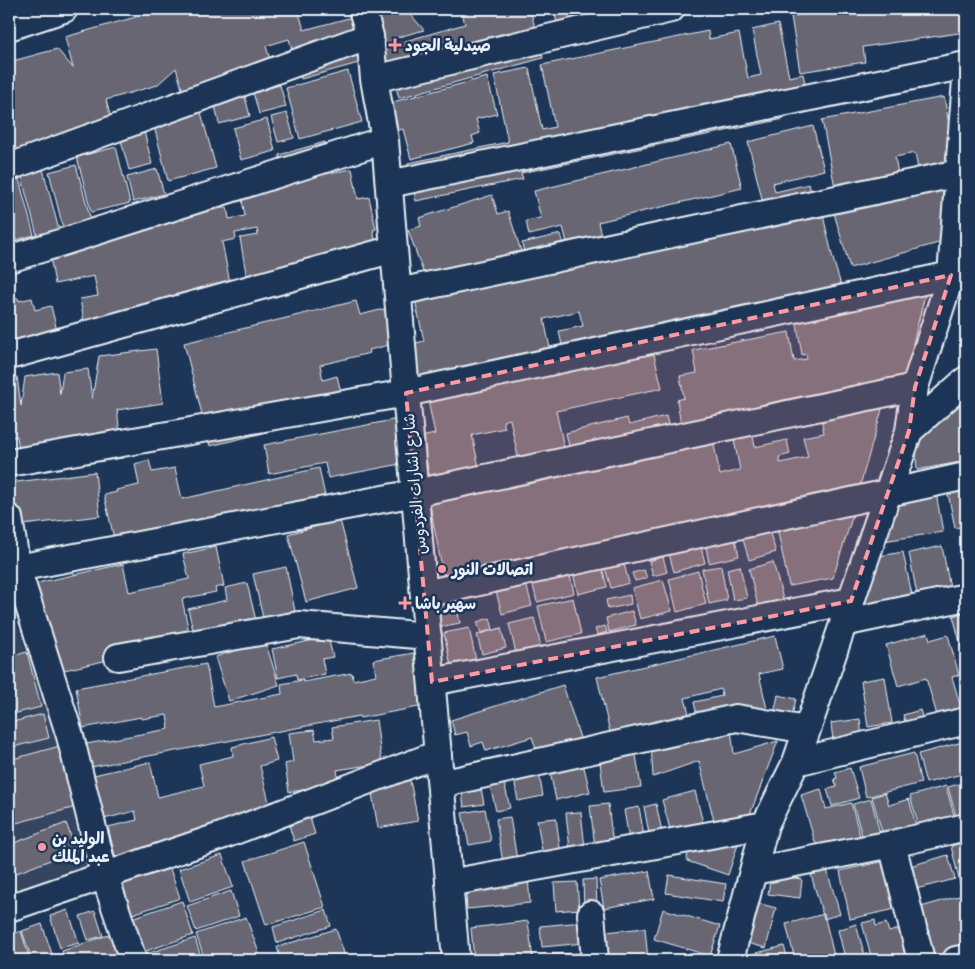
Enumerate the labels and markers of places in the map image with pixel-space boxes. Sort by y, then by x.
place label: صيدلية الجود [405,34,491,56]
marker: صيدلية الجود [389,39,401,51]
place label: اتصالات النور [450,558,533,581]
marker: اتصالات النور [436,563,448,575]
place label: سهير باشا [415,592,476,614]
marker: سهير باشا [399,597,411,609]
place label: الوليد بن عبد الملك [52,827,110,867]
marker: الوليد بن عبد الملك [36,841,48,853]

